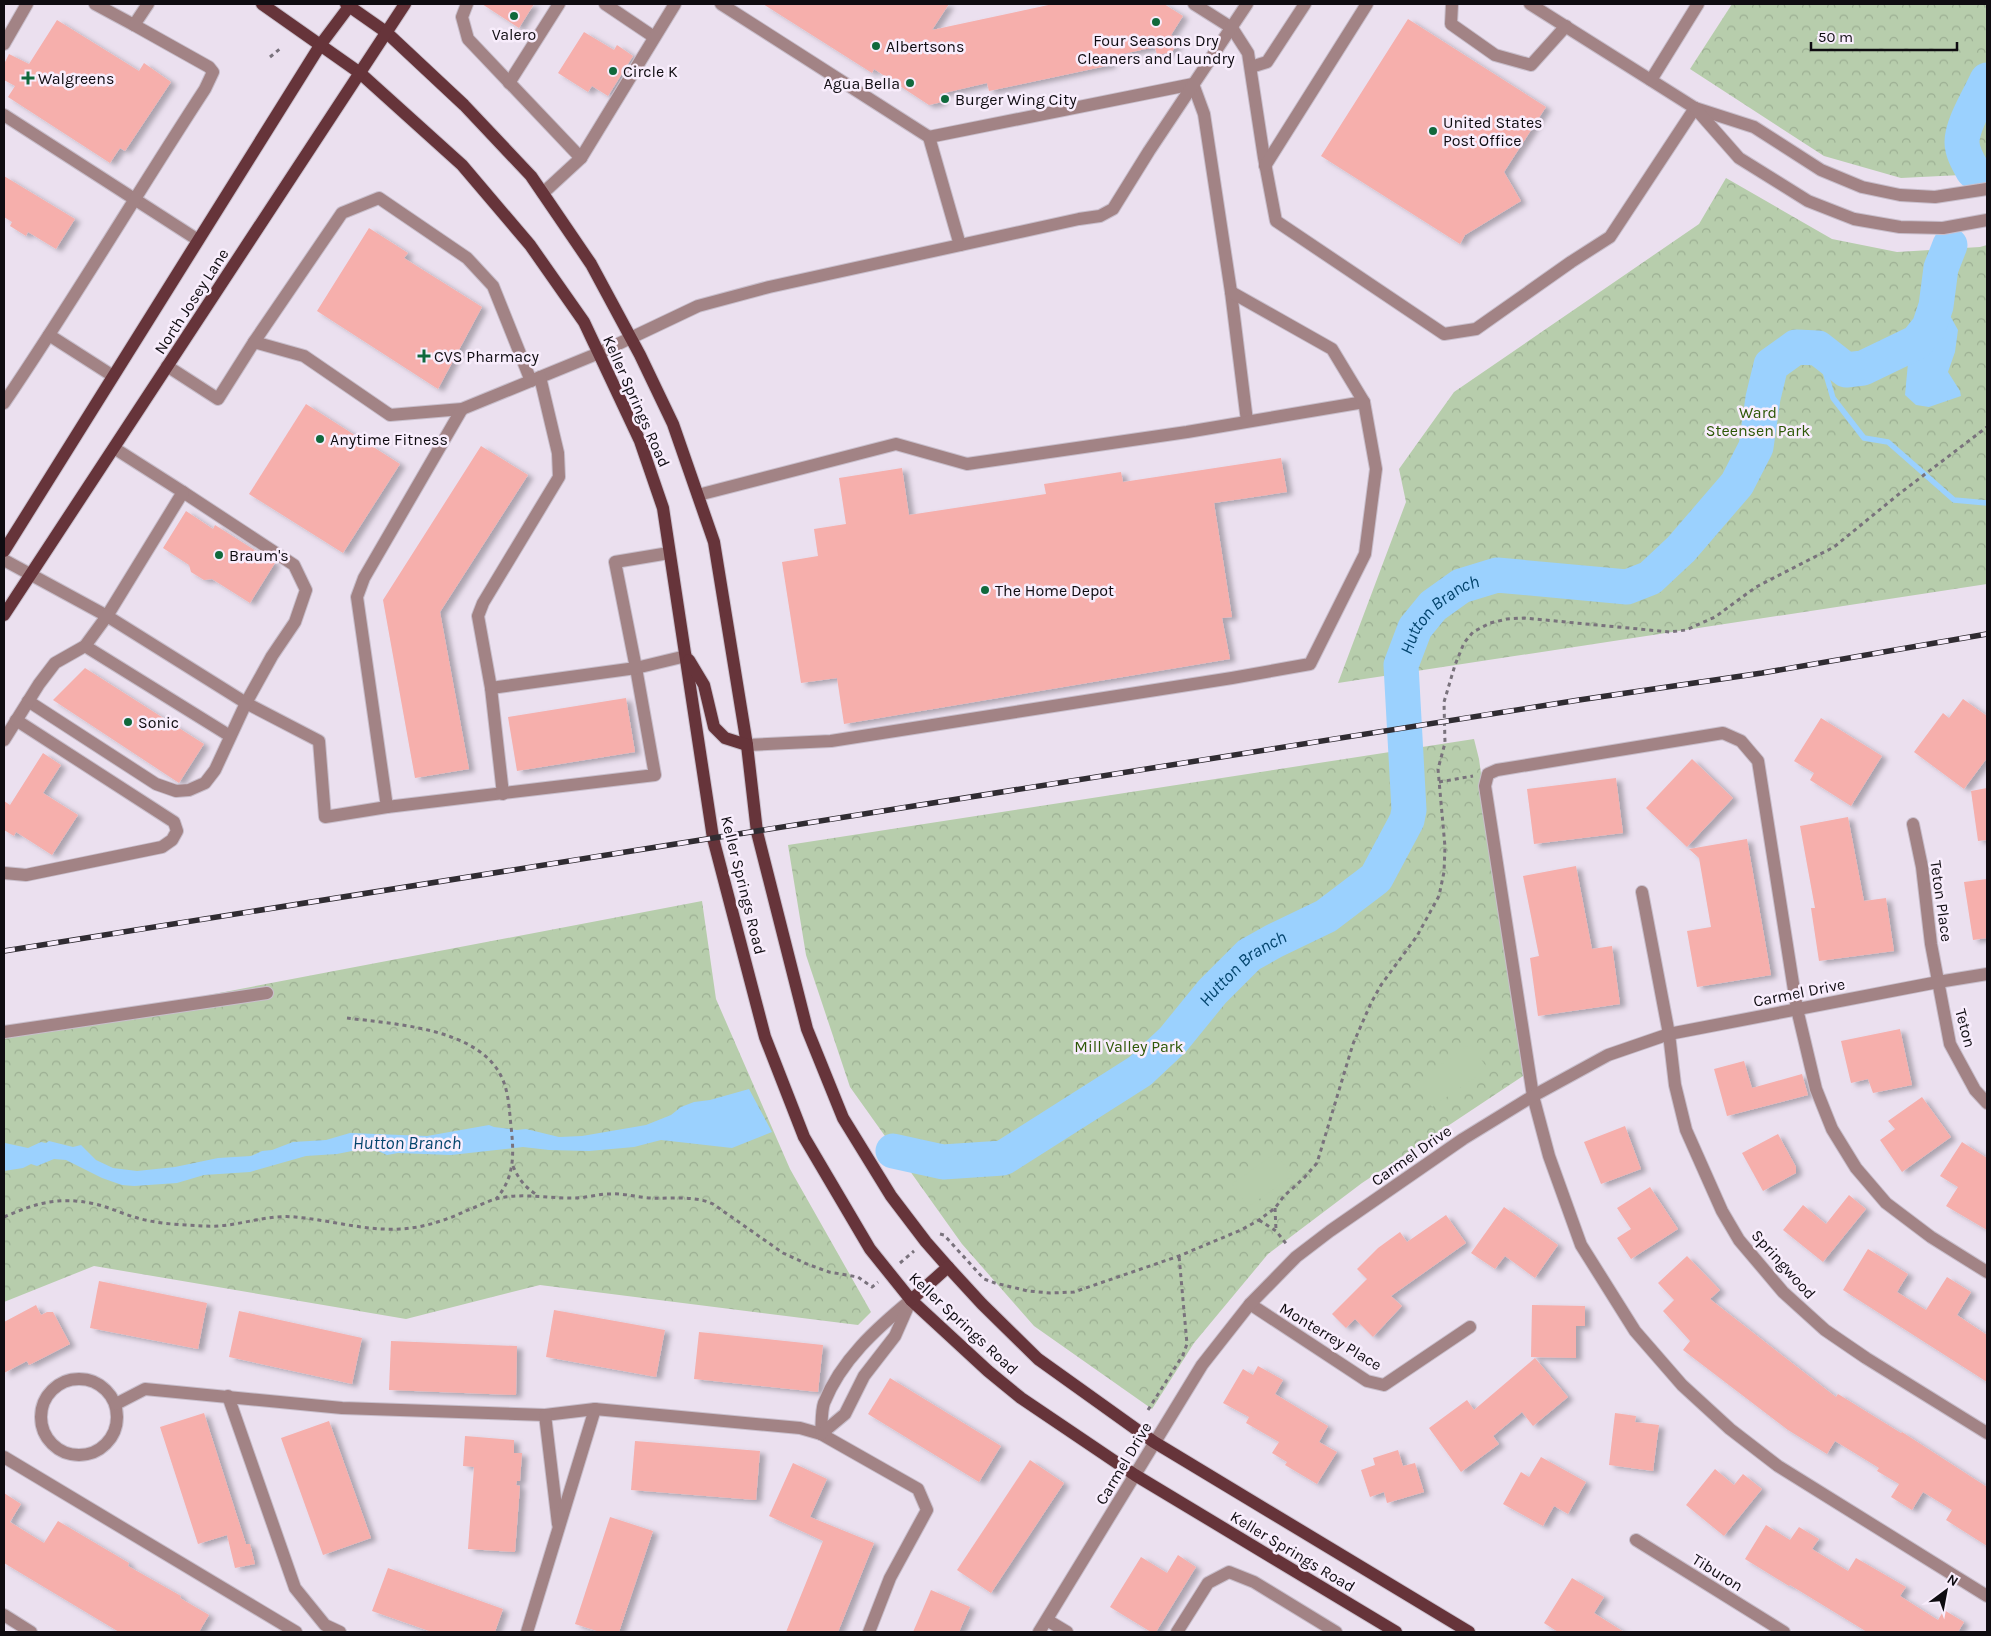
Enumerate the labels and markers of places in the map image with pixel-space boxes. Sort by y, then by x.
marker: Valero [508,10,520,22]
marker: Four Seasons Dry Cleaners and Laundry [1150,16,1162,28]
place label: Valero [492,25,536,44]
place label: Four Seasons Dry Cleaners and Laundry [1077,31,1235,68]
place label: Albertsons [886,37,964,56]
marker: Albertsons [870,40,882,52]
place label: Circle K [623,62,678,81]
marker: Circle K [607,65,619,77]
place label: Walgreens [38,69,114,88]
marker: Walgreens [22,72,34,84]
place label: Agua Bella [824,74,900,93]
marker: Agua Bella [904,77,916,89]
place label: Burger Wing City [955,90,1077,109]
marker: Burger Wing City [939,93,951,105]
place label: United States Post Office [1443,113,1543,150]
marker: United States Post Office [1427,125,1439,137]
place label: CVS Pharmacy [434,347,539,366]
marker: CVS Pharmacy [418,350,430,362]
place label: Anytime Fitness [330,430,448,449]
marker: Anytime Fitness [314,433,326,445]
place label: Braum's [229,546,289,565]
marker: Braum's [213,549,225,561]
place label: The Home Depot [995,581,1114,600]
marker: The Home Depot [979,584,991,596]
place label: Sonic [138,713,179,732]
marker: Sonic [122,716,134,728]

